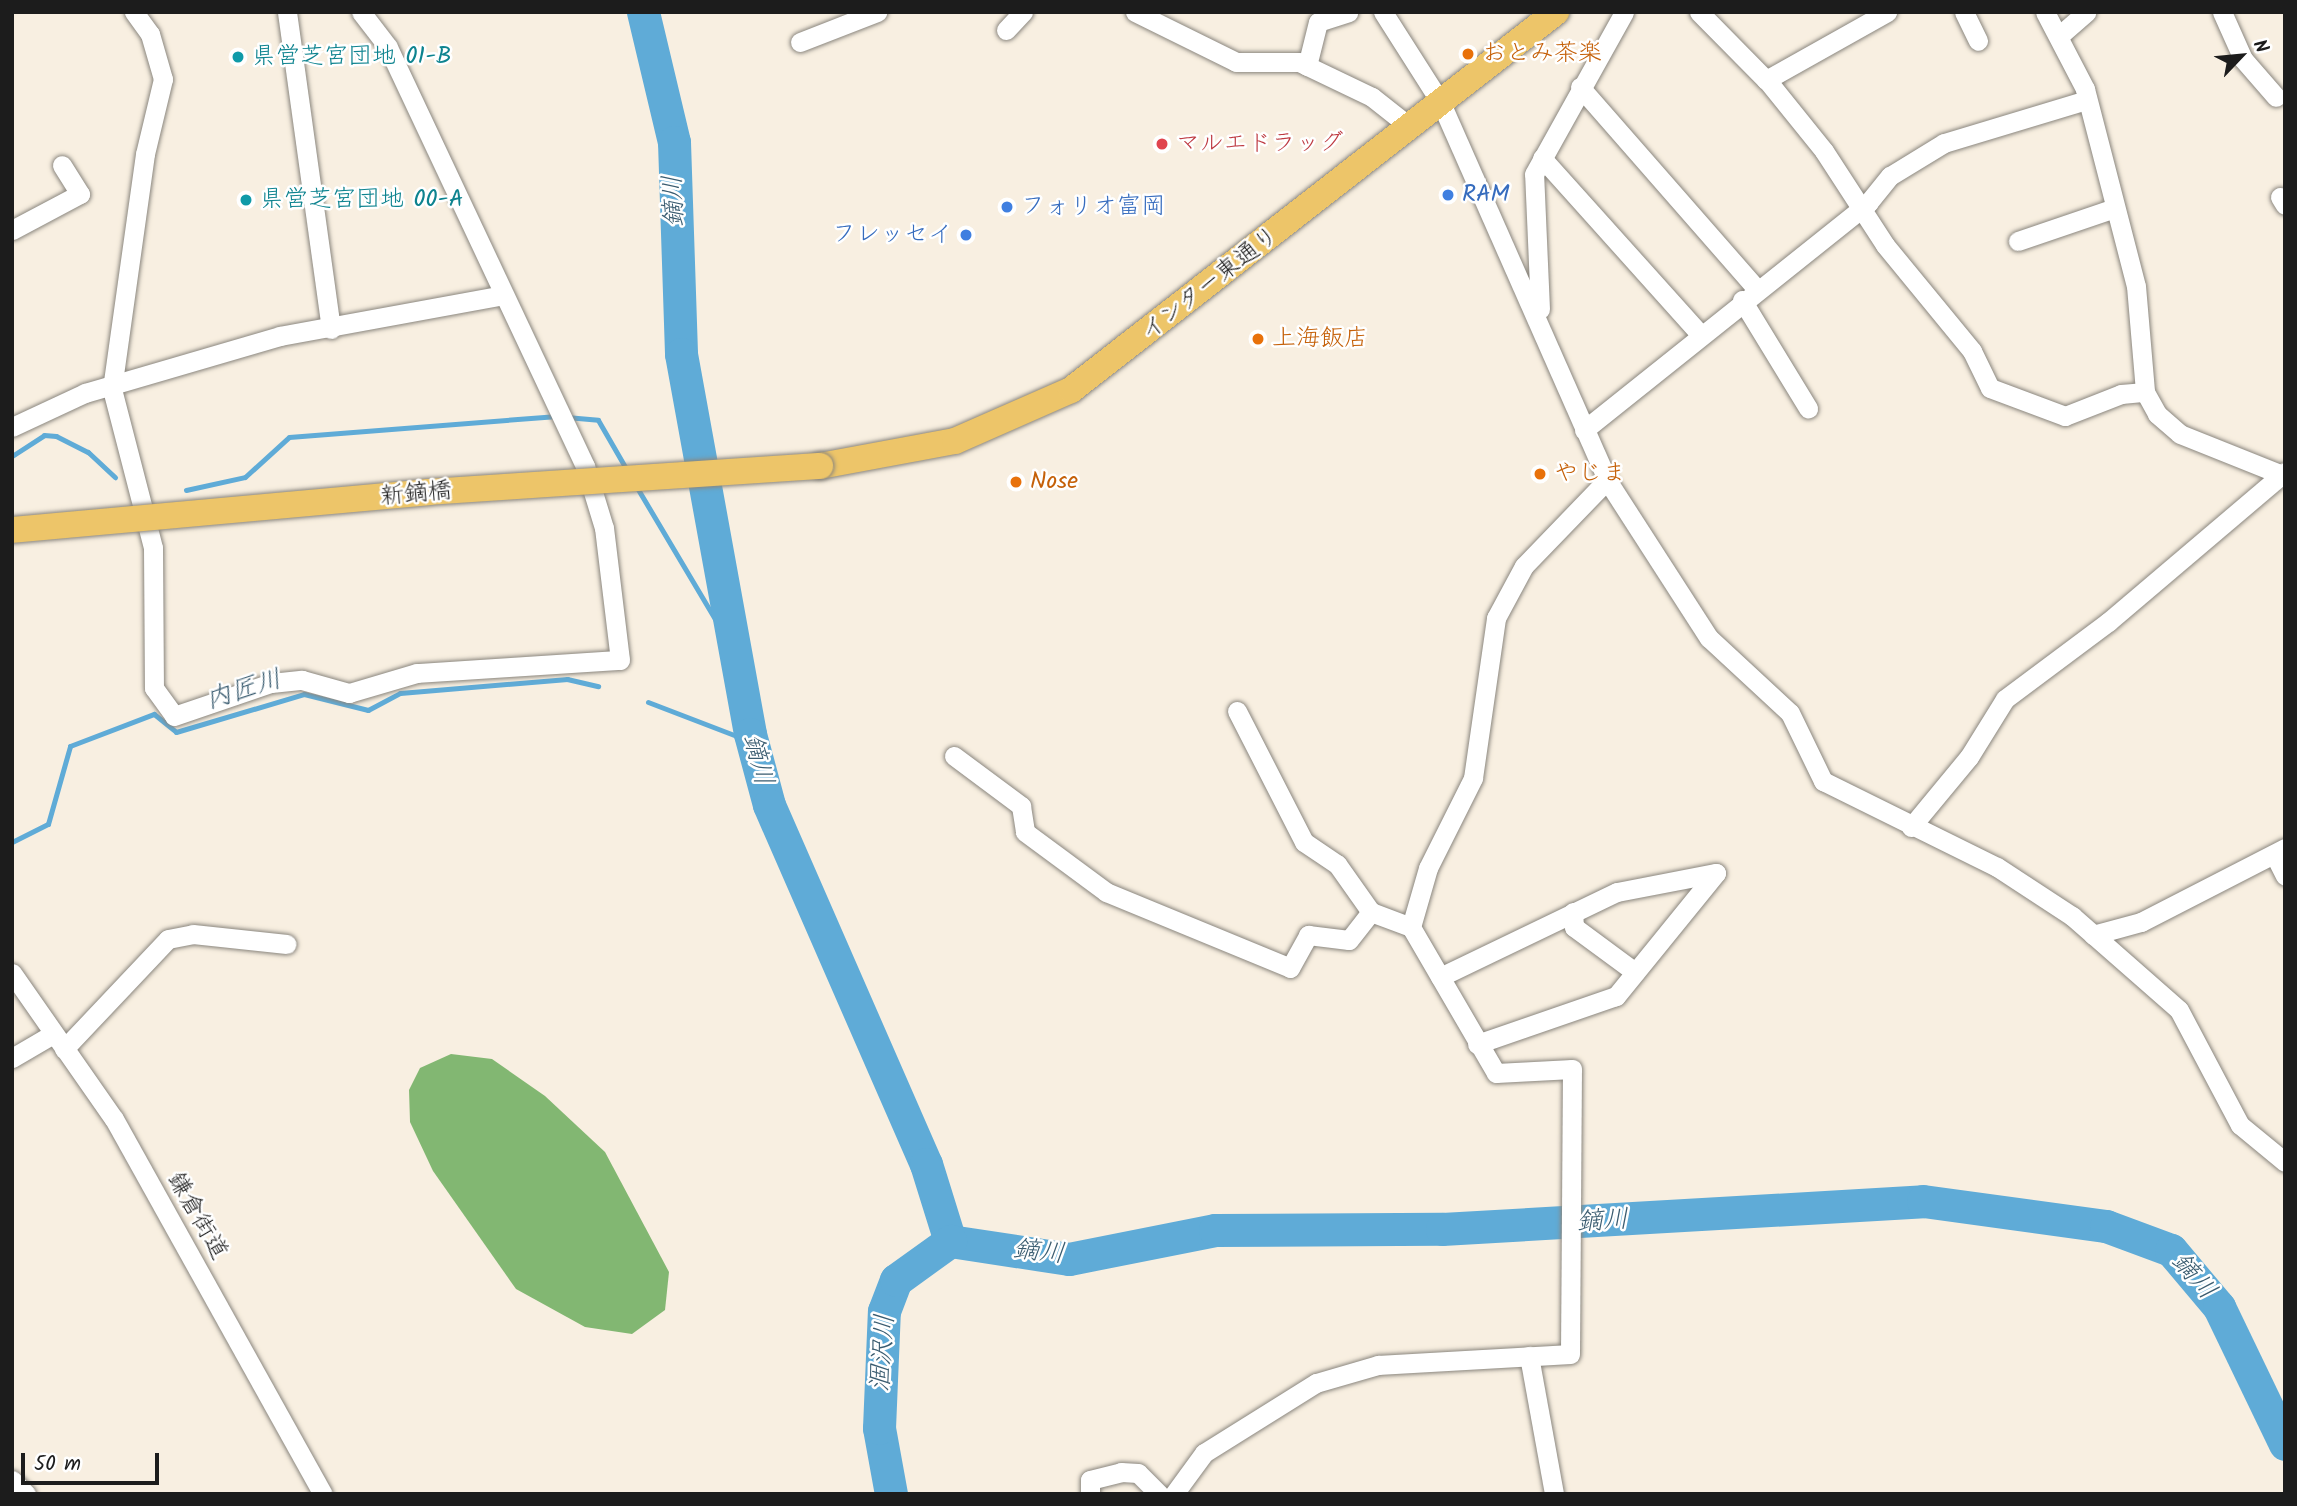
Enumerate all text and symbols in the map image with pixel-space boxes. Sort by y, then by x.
north arrow [2206,21,2276,91]
text: N [2244,35,2276,59]
place label: おとみ茶楽 [1482,40,1602,68]
place label: 県営芝宮団地 01-B [252,43,451,71]
marker: おとみ茶楽 [1460,46,1476,62]
marker: 県営芝宮団地 01-B [230,49,246,65]
place label: マルエドラッグ [1176,130,1344,158]
marker: マルエドラッグ [1154,136,1170,152]
water label: 鏑川 [659,174,691,228]
place label: RAM [1462,181,1510,209]
place label: 県営芝宮団地 00-A [260,186,463,214]
marker: RAM [1440,187,1456,203]
marker: 県営芝宮団地 00-A [238,192,254,208]
place label: フォリオ富岡 [1021,193,1165,221]
marker: フォリオ富岡 [999,199,1015,215]
place label: フレッセイ [832,221,952,249]
street label: インター東通り [1135,221,1285,347]
marker: フレッセイ [958,227,974,243]
place label: 上海飯店 [1272,325,1368,353]
marker: 上海飯店 [1250,331,1266,347]
place label: やじま [1554,460,1626,488]
marker: やじま [1532,466,1548,482]
place label: Nose [1030,468,1078,496]
marker: Nose [1008,474,1024,490]
street label: 新鏑橋 [379,477,453,511]
water label: 内匠川 [202,665,286,717]
water label: 鏑川 [736,731,778,789]
street label: 鎌倉街道 [161,1167,233,1265]
water label: 鏑川 [1576,1205,1630,1239]
water label: 鏑川 [1012,1235,1066,1271]
water label: 鏑川 [2164,1247,2222,1307]
water label: 涸沢川 [866,1313,902,1393]
scale bar [24,1440,163,1484]
text: 50 m [34,1448,81,1481]

